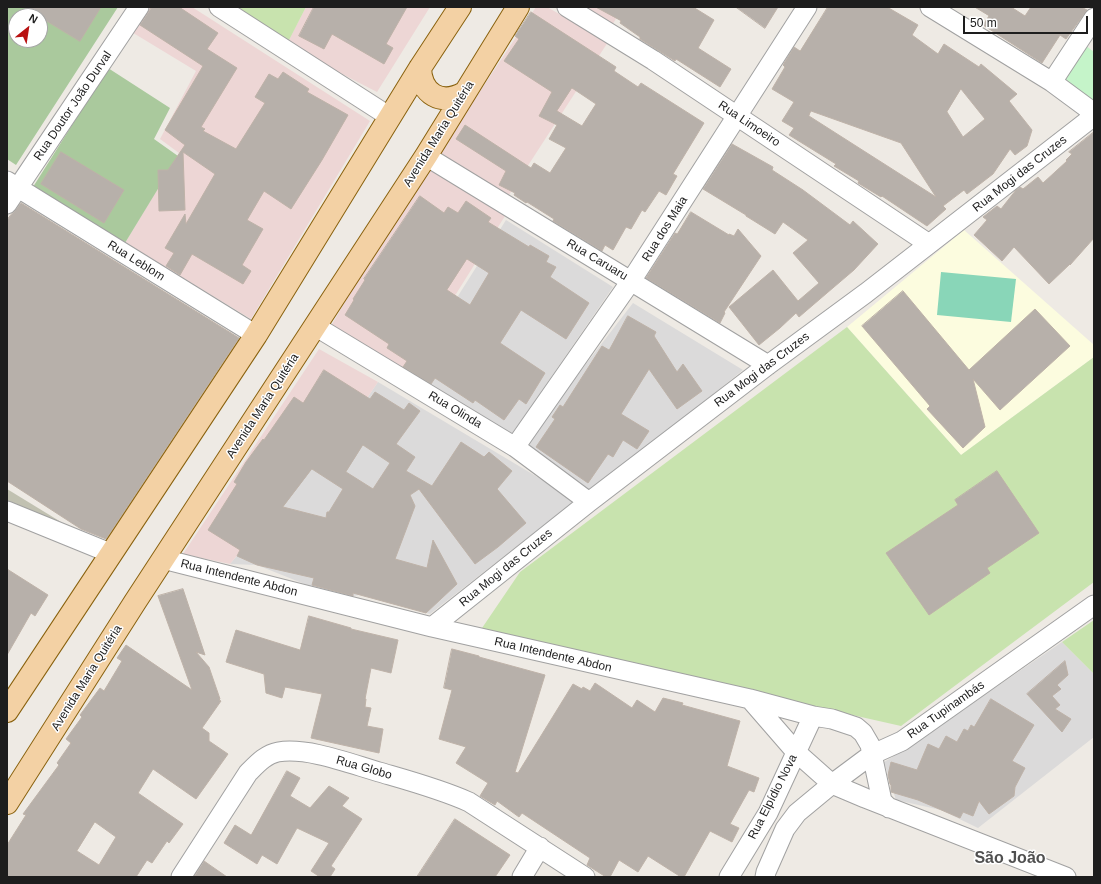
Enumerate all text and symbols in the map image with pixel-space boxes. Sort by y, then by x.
north arrow [8,8,48,48]
scale bar [965,8,1090,34]
text: N [27,11,40,26]
text: 50 m [970,16,997,30]
street label: Rua Doutor João Durval [31,49,115,163]
street label: Avenida Maria Quitéria [401,79,477,189]
street label: Rua Limoeiro [715,98,783,150]
street label: Rua Mogi das Cruzes [970,133,1070,215]
street label: Rua dos Maia [639,194,691,264]
street label: Rua Caruaru [564,236,630,284]
street label: Rua Leblom [105,238,167,284]
street label: Rua Mogi das Cruzes [712,330,812,410]
street label: Avenida Maria Quitéria [224,351,302,461]
street label: Rua Olinda [426,388,484,432]
street label: Rua Mogi das Cruzes [457,526,555,610]
street label: Rua Intendente Abdon [179,556,299,600]
street label: Avenida Maria Quitéria [49,623,125,733]
street label: Rua Intendente Abdon [493,634,613,676]
street label: Rua Tupinambás [905,678,987,742]
street label: Rua Elpídio Nova [745,752,801,842]
street label: Rua Globo [334,753,394,783]
district label: São João [974,849,1046,869]

